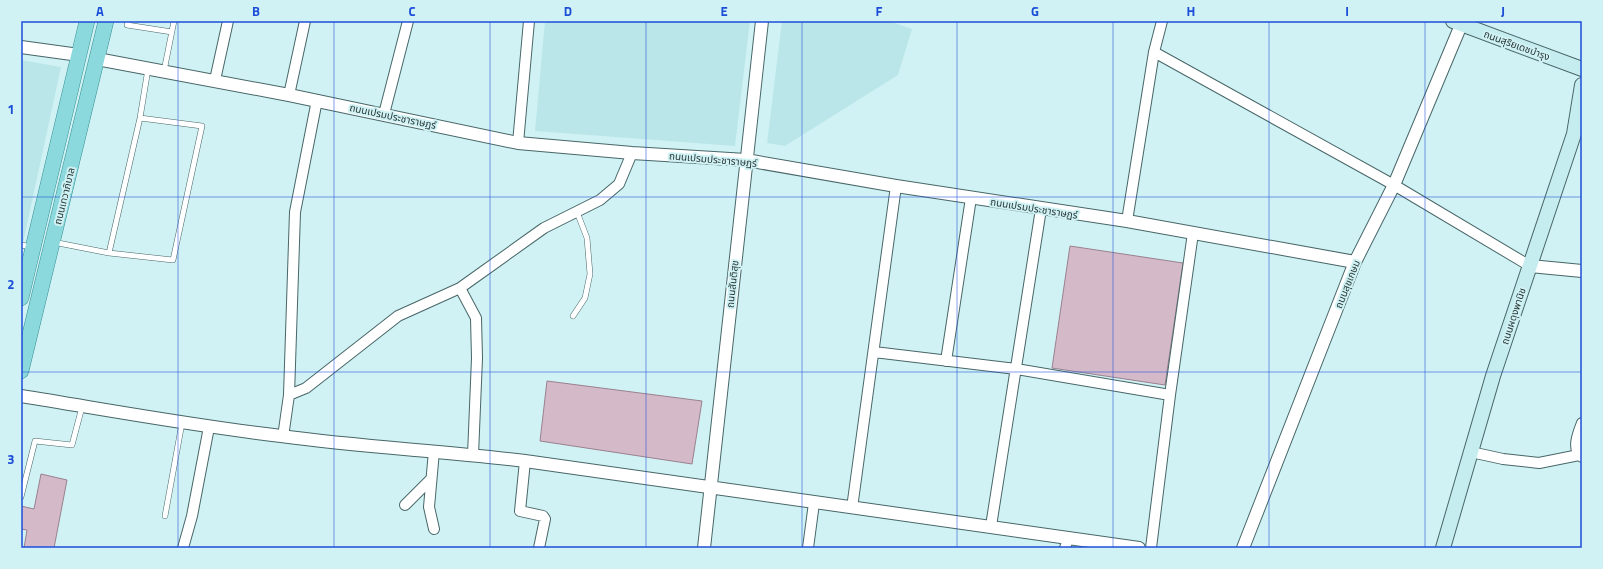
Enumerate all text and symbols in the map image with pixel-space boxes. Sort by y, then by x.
text: A [96,1,104,21]
text: B [252,1,260,21]
text: C [408,1,416,21]
text: D [564,1,572,21]
text: E [720,1,728,21]
text: F [876,1,883,21]
text: G [1031,1,1039,21]
text: H [1187,1,1195,21]
text: I [1345,1,1349,21]
text: J [1501,1,1505,21]
street label: ถนนสุริยเดชบำรุง [1482,27,1552,64]
text: 1 [7,99,15,119]
street label: ถนนเปรมประชาราษฏร์ [348,100,438,133]
street label: ถนนเปรมประชาราษฏร์ [668,148,758,171]
street label: ถนนเทวาภิบาล [50,166,79,226]
street label: ถนนเปรมประชาราษฏร์ [989,194,1079,223]
street label: ถนนสุขเกษม [1331,258,1364,311]
street label: ถนนสันติสุข [723,260,742,309]
text: 2 [7,274,15,294]
street label: ถนนผดุงพานิช [1497,286,1530,346]
text: 3 [7,449,15,469]

